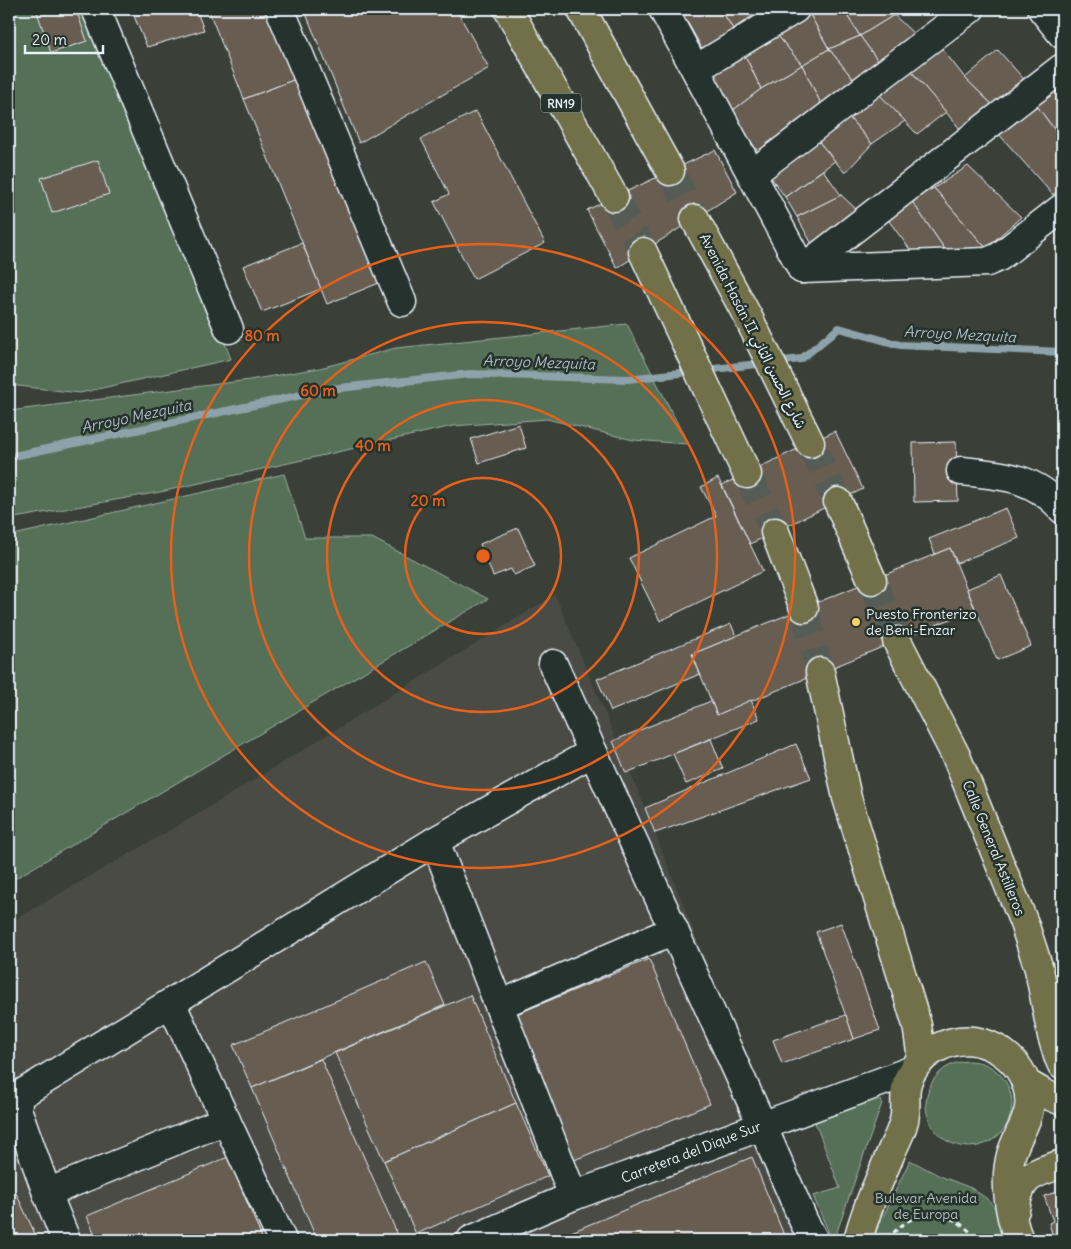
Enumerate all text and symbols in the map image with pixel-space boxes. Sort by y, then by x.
scale bar [25,22,102,54]
text: 20 m [32,30,67,49]
road number: RN19 [541,94,581,112]
street label: Avenida Hasán II شارع الحسن الثاني [692,230,810,434]
water label: Arroyo Mezquita [904,322,1018,346]
text: 80 m [244,326,280,345]
water label: Arroyo Mezquita [483,351,597,373]
text: 60 m [300,381,336,400]
water label: Arroyo Mezquita [79,395,194,437]
text: 40 m [355,436,391,455]
text: 20 m [411,491,445,510]
centre of rings [474,547,492,565]
place label: Puesto Fronterizo de Beni-Enzar [866,605,977,639]
marker: Puesto Fronterizo de Beni-Enzar [850,616,862,628]
street label: Calle General Astilleros [959,778,1029,918]
street label: Carretera del Dique Sur [619,1117,764,1187]
park label: Bulevar Avenida de Europa [875,1189,977,1223]

